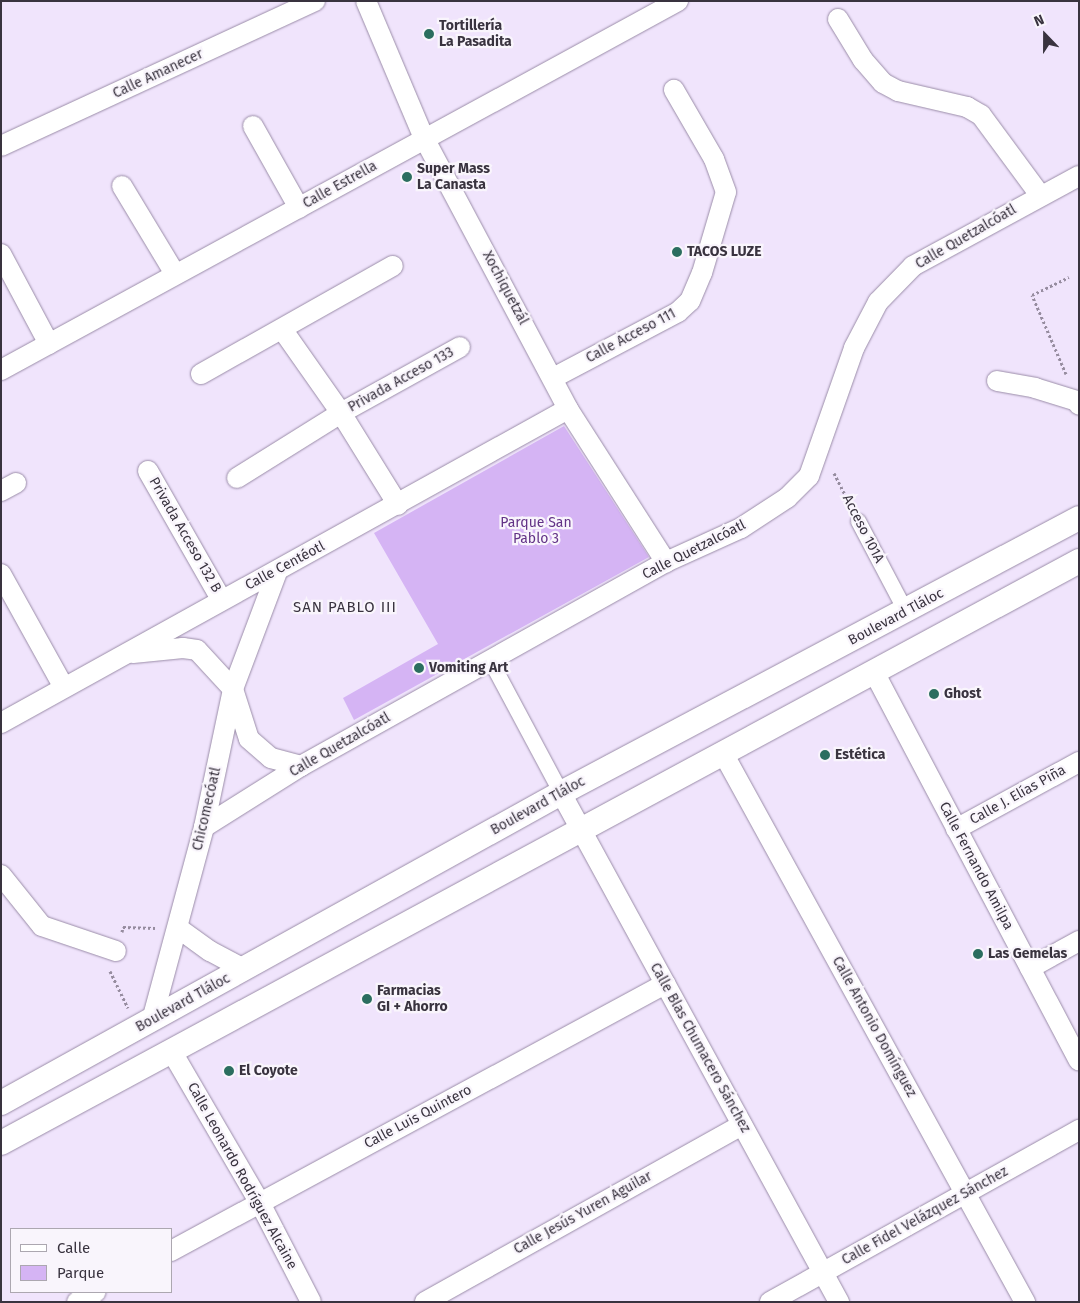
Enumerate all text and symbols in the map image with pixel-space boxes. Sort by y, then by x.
north arrow [1020,10,1070,60]
text: N [1032,11,1047,30]
place label: Tortillería La Pasadita [439,18,512,50]
marker: Tortillería La Pasadita [423,28,435,40]
street label: Calle Amanecer [110,46,206,102]
street label: Calle Estrella [300,158,380,212]
place label: Super Mass La Canasta [417,161,490,193]
marker: Super Mass La Canasta [401,171,413,183]
street label: Calle Quetzalcóatl [913,201,1019,273]
place label: TACOS LUZE [687,244,762,260]
marker: TACOS LUZE [671,246,683,258]
street label: Xochiquetzál [479,248,531,328]
street label: Calle Acceso 111 [583,305,679,367]
street label: Privada Acceso 133 [345,344,457,416]
street label: Privada Acceso 132 B [145,474,225,596]
street label: Acceso 101A [839,492,887,566]
park label: Parque San Pablo 3 [500,515,572,548]
street label: Calle Quetzalcóatl [640,517,748,583]
street label: Calle Centéotl [242,538,328,594]
street label: Boulevard Tláloc [846,585,946,649]
district label: SAN PABLO III [291,599,399,617]
place label: Vomiting Art [429,660,508,676]
marker: Vomiting Art [413,662,425,674]
place label: Ghost [944,686,981,702]
marker: Ghost [928,688,940,700]
street label: Calle Quetzalcóatl [287,709,393,781]
place label: Estética [835,747,886,763]
marker: Estética [819,749,831,761]
street label: Calle J. Elías Piña [967,762,1069,828]
street label: Chicomecóatl [189,766,225,852]
street label: Boulevard Tláloc [488,773,588,839]
street label: Calle Fernando Amilpa [935,799,1017,933]
place label: Las Gemelas [988,946,1067,962]
marker: Las Gemelas [972,948,984,960]
street label: Calle Antonio Domínguez [828,954,920,1100]
street label: Calle Blas Chumacero Sánchez [646,960,754,1136]
street label: Boulevard Tláloc [133,970,233,1036]
place label: Farmacias GI + Ahorro [377,983,448,1016]
marker: Farmacias GI + Ahorro [361,993,373,1005]
place label: El Coyote [239,1063,298,1079]
marker: El Coyote [223,1065,235,1077]
street label: Calle Leonardo Rodríguez Alcaine [184,1080,300,1272]
street label: Calle Luis Quintero [361,1082,475,1152]
street label: Calle Fidel Velázquez Sánchez [839,1163,1011,1269]
street label: Calle Jesús Yuren Aguilar [511,1168,655,1258]
legend [10,1228,172,1293]
text: Calle [57,1239,90,1257]
text: Parque [57,1264,104,1282]

